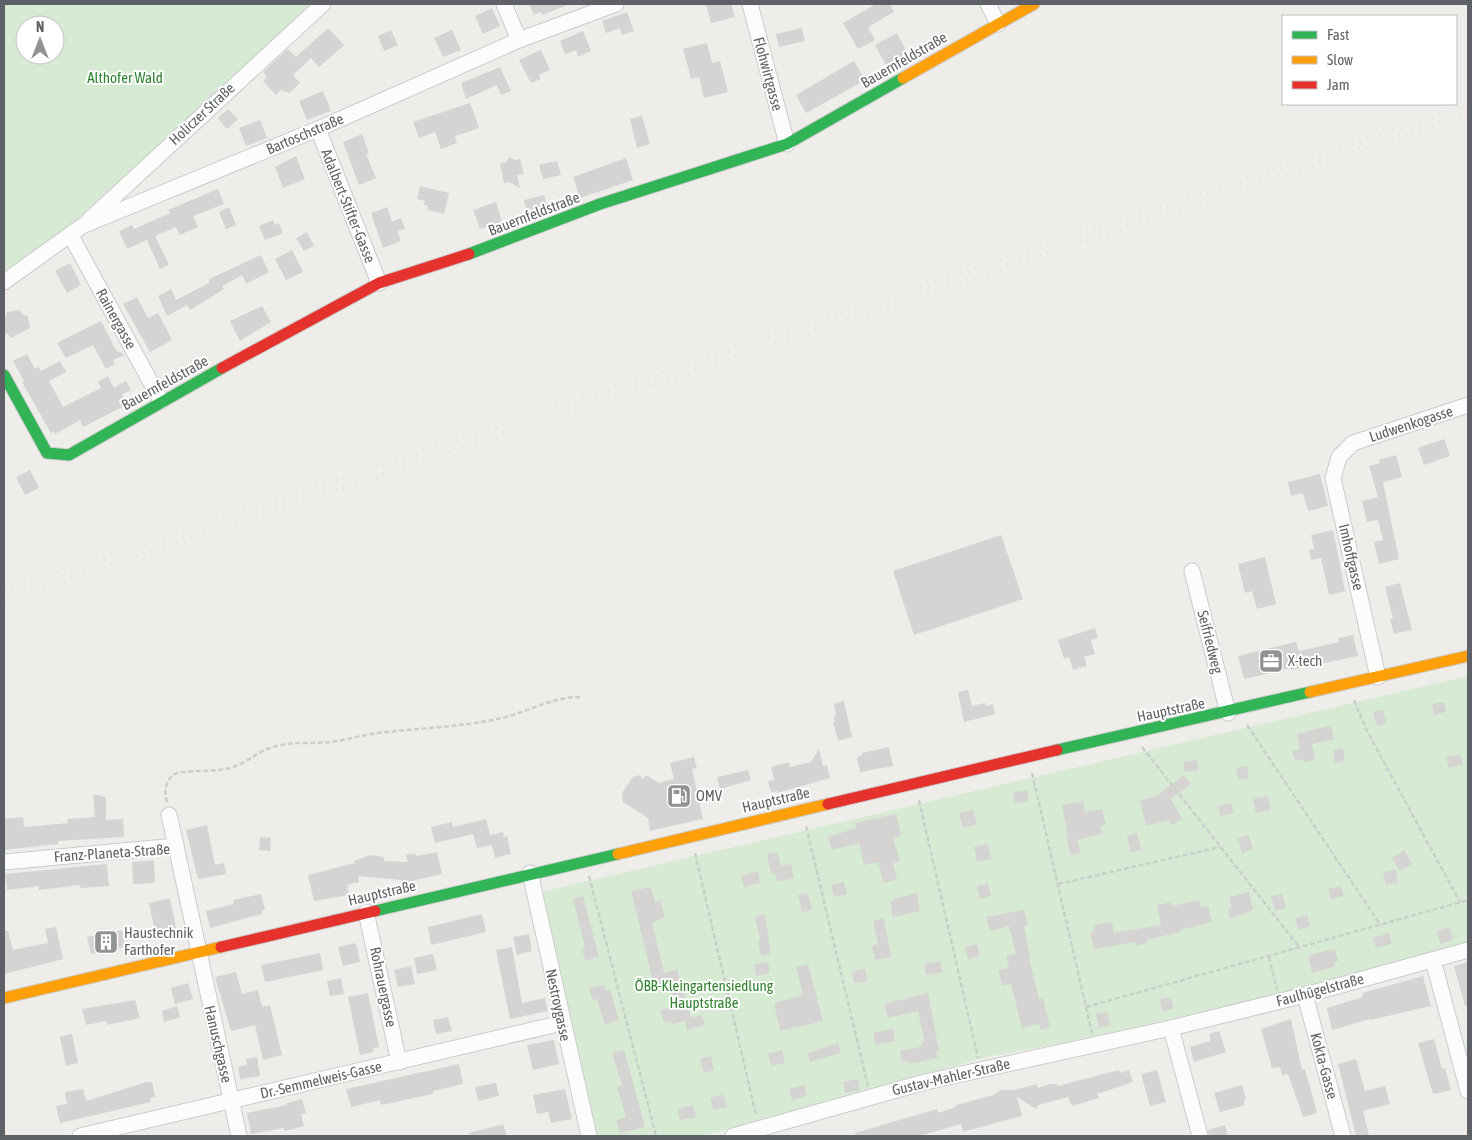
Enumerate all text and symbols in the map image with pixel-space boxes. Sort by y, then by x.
north arrow [15,15,65,65]
legend [1282,15,1457,105]
text: N [36,19,44,35]
text: Fast [1327,26,1349,43]
street label: Bauernfeldstraße [858,28,950,91]
street label: Flohwirtgasse [750,35,787,113]
text: Slow [1327,51,1353,68]
park label: Althofer Wald [87,69,163,86]
text: Jam [1327,76,1350,93]
street label: Holiczer Straße [166,79,238,148]
street label: Bartoschstraße [264,110,346,157]
street label: Adalbert-Stifter-Gasse [318,146,379,265]
street label: Bauernfeldstraße [486,188,582,239]
street label: Rainergasse [93,286,140,352]
street label: Bauernfeldstraße [119,352,211,413]
street label: Ludwenkogasse [1367,402,1455,445]
street label: Imhoffgasse [1336,522,1367,592]
street label: Seifriedweg [1194,609,1227,676]
office icon: X-tech [1258,648,1284,674]
place label: X-tech [1288,652,1322,669]
street label: Hauptstraße [1135,694,1207,725]
fuel station icon: OMV [666,783,692,809]
street label: Hauptstraße [740,783,812,816]
place label: OMV [696,787,723,804]
street label: Franz-Planeta-Straße [53,840,171,865]
street label: Hauptstraße [346,876,418,909]
place label: Haustechnik Farthofer [124,924,194,958]
building icon: Haustechnik Farthofer [93,929,119,955]
street label: Rohrauergasse [367,945,400,1029]
street label: Nestroygasse [543,967,574,1043]
street label: Faulhügelstraße [1274,970,1366,1009]
park label: ÖBB-Kleingartensiedlung Hauptstraße [635,977,774,1011]
street label: Hanuschgasse [201,1004,236,1084]
street label: Kokta-Gasse [1307,1031,1342,1101]
street label: Gustav-Mahler-Straße [890,1055,1012,1098]
street label: Dr.-Semmelweis-Gasse [258,1057,384,1102]

